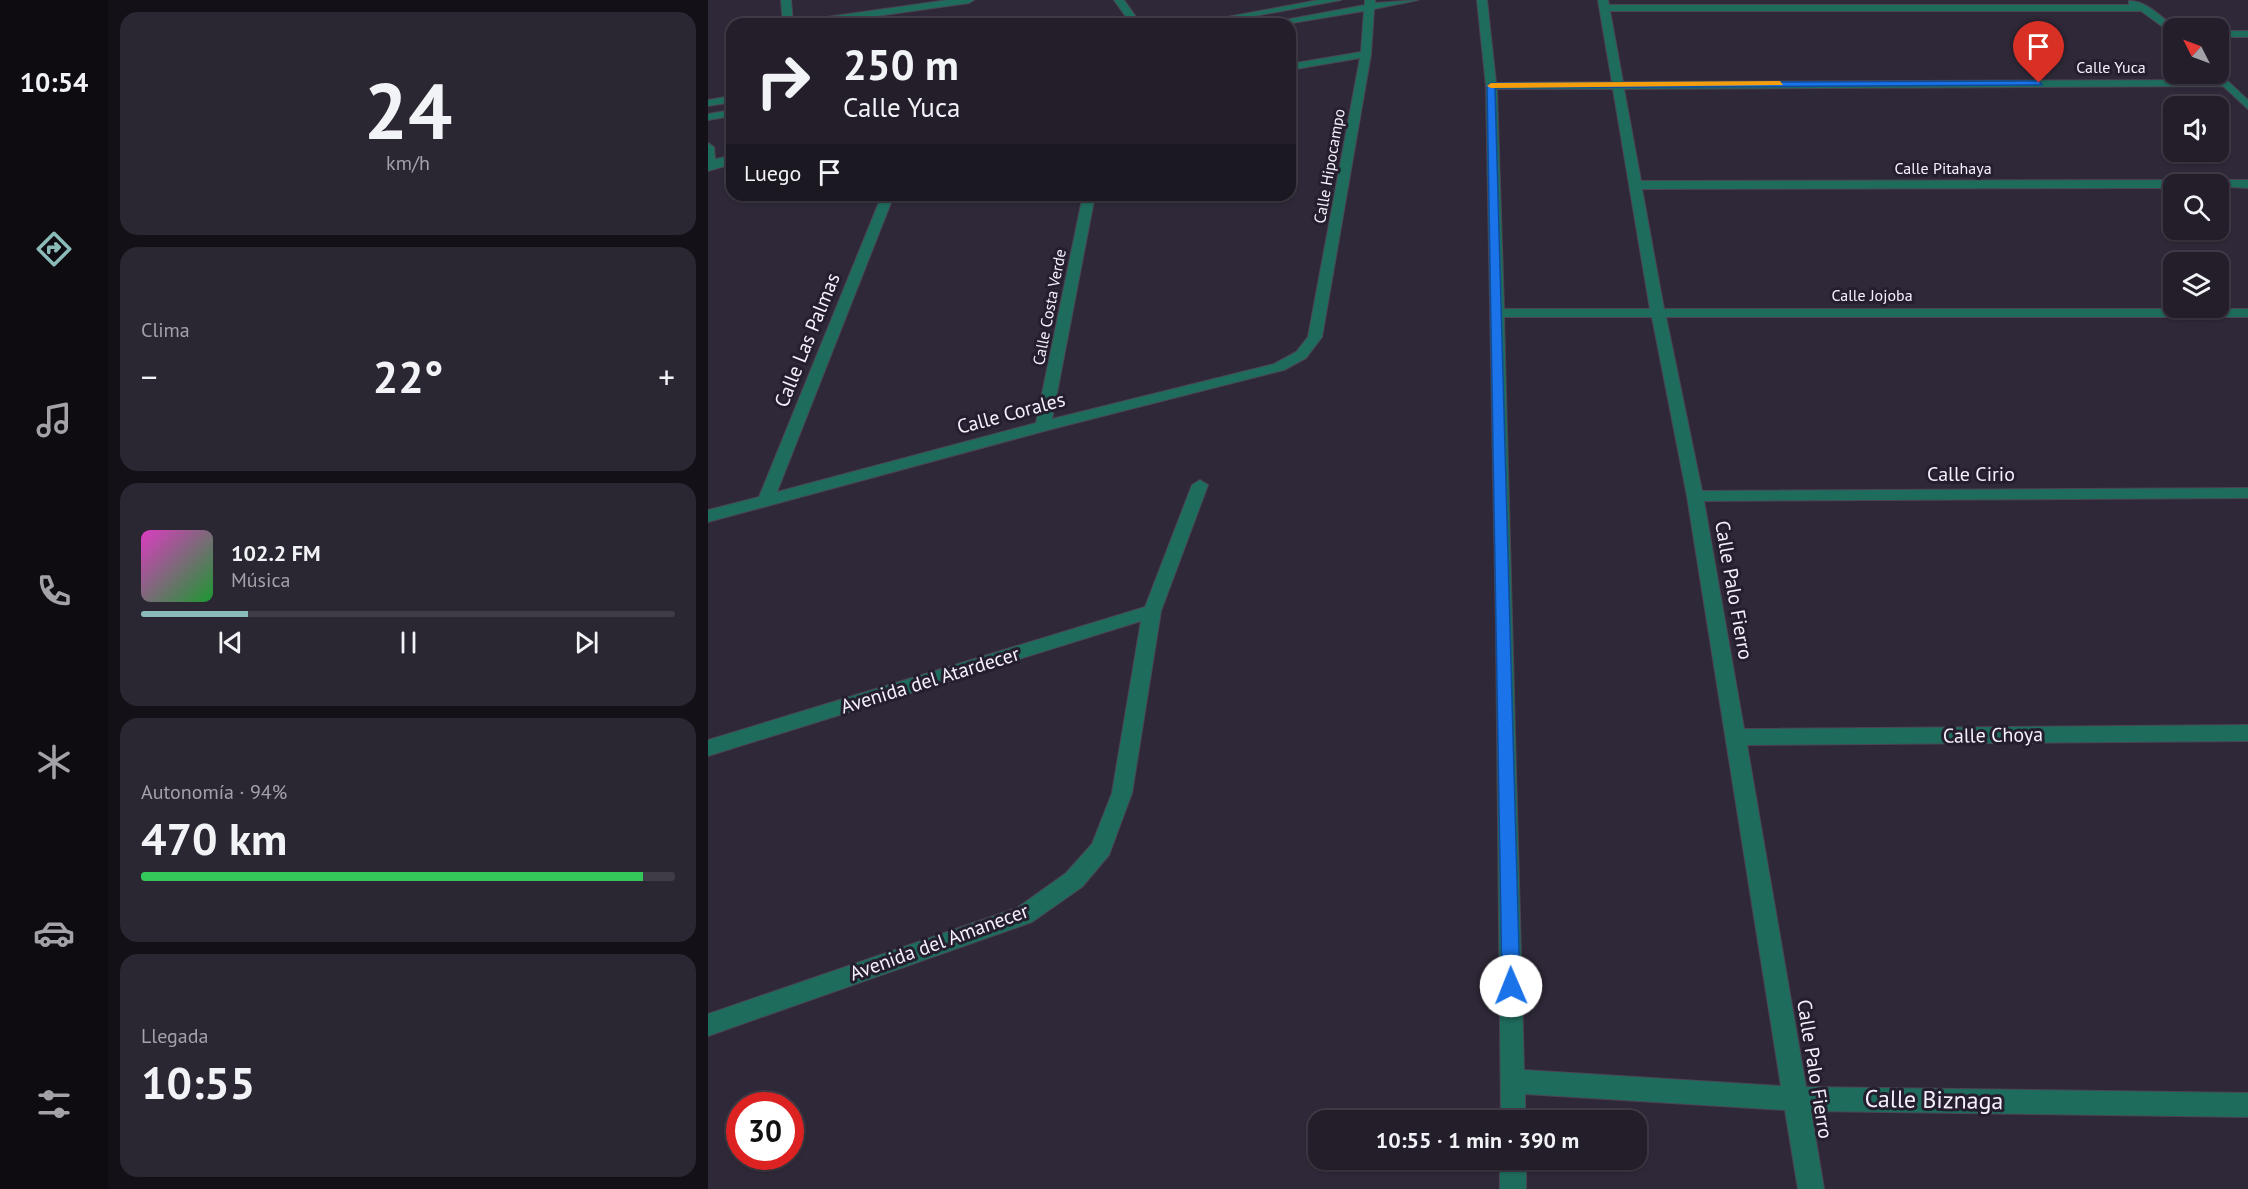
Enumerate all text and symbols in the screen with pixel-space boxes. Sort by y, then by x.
north arrow [2163,18,2229,84]
map controls [2163,18,2229,318]
pin [2013,21,2064,83]
icon: arrive [2022,30,2055,63]
text: 250 m [843,37,959,92]
icon: right [744,42,822,120]
street label: Calle Yuca [2076,57,2146,77]
text: 24 [364,60,452,161]
text: 10:54 [20,65,88,99]
text: Calle Yuca [843,90,960,124]
button: sound [2163,96,2229,162]
street label: Calle Hipocampo [1309,107,1349,225]
text: km/h [386,150,430,176]
icon: arrive [813,156,846,189]
street label: Calle Pitahaya [1894,158,1992,178]
text: Luego [744,159,801,187]
button: search [2163,174,2229,240]
icon: directions [33,228,75,270]
street label: Calle Costa Verde [1028,247,1070,367]
button: layers [2163,252,2229,318]
street label: Calle Las Palmas [768,269,846,411]
street label: Calle Jojoba [1831,285,1913,305]
text: Clima [141,317,190,343]
text: 22° [373,347,443,405]
text: − [141,355,158,398]
text: + [658,355,675,398]
street label: Calle Corales [954,386,1068,440]
icon: music [33,399,75,441]
street label: Calle Cirio [1927,461,2015,487]
street label: Calle Palo Fierro [1709,518,1759,662]
text: 102.2 FM [231,539,321,567]
text: Música [231,567,290,593]
icon: phone [33,570,75,612]
icon: previous [214,626,247,659]
icon: pause [392,626,425,659]
icon: next [570,626,603,659]
street label: Avenida del Atardecer [838,640,1023,720]
street label: Calle Choya [1943,721,2043,749]
icon: climate [33,741,75,783]
text: Autonomía · 94% [141,779,287,805]
text: 470 km [141,809,287,867]
street label: Avenida del Amanecer [846,897,1032,986]
icon: car [33,912,75,954]
position arrow [1479,954,1543,1018]
street label: Calle Palo Fierro [1791,997,1839,1141]
text: Llegada [141,1023,208,1049]
text: 10:55 [141,1053,255,1111]
icon: filters [33,1083,75,1125]
street label: Calle Biznaga [1864,1083,2004,1116]
speed limit sign: 30 [726,1092,804,1170]
text: 10:55 · 1 min · 390 m [1376,1126,1579,1154]

